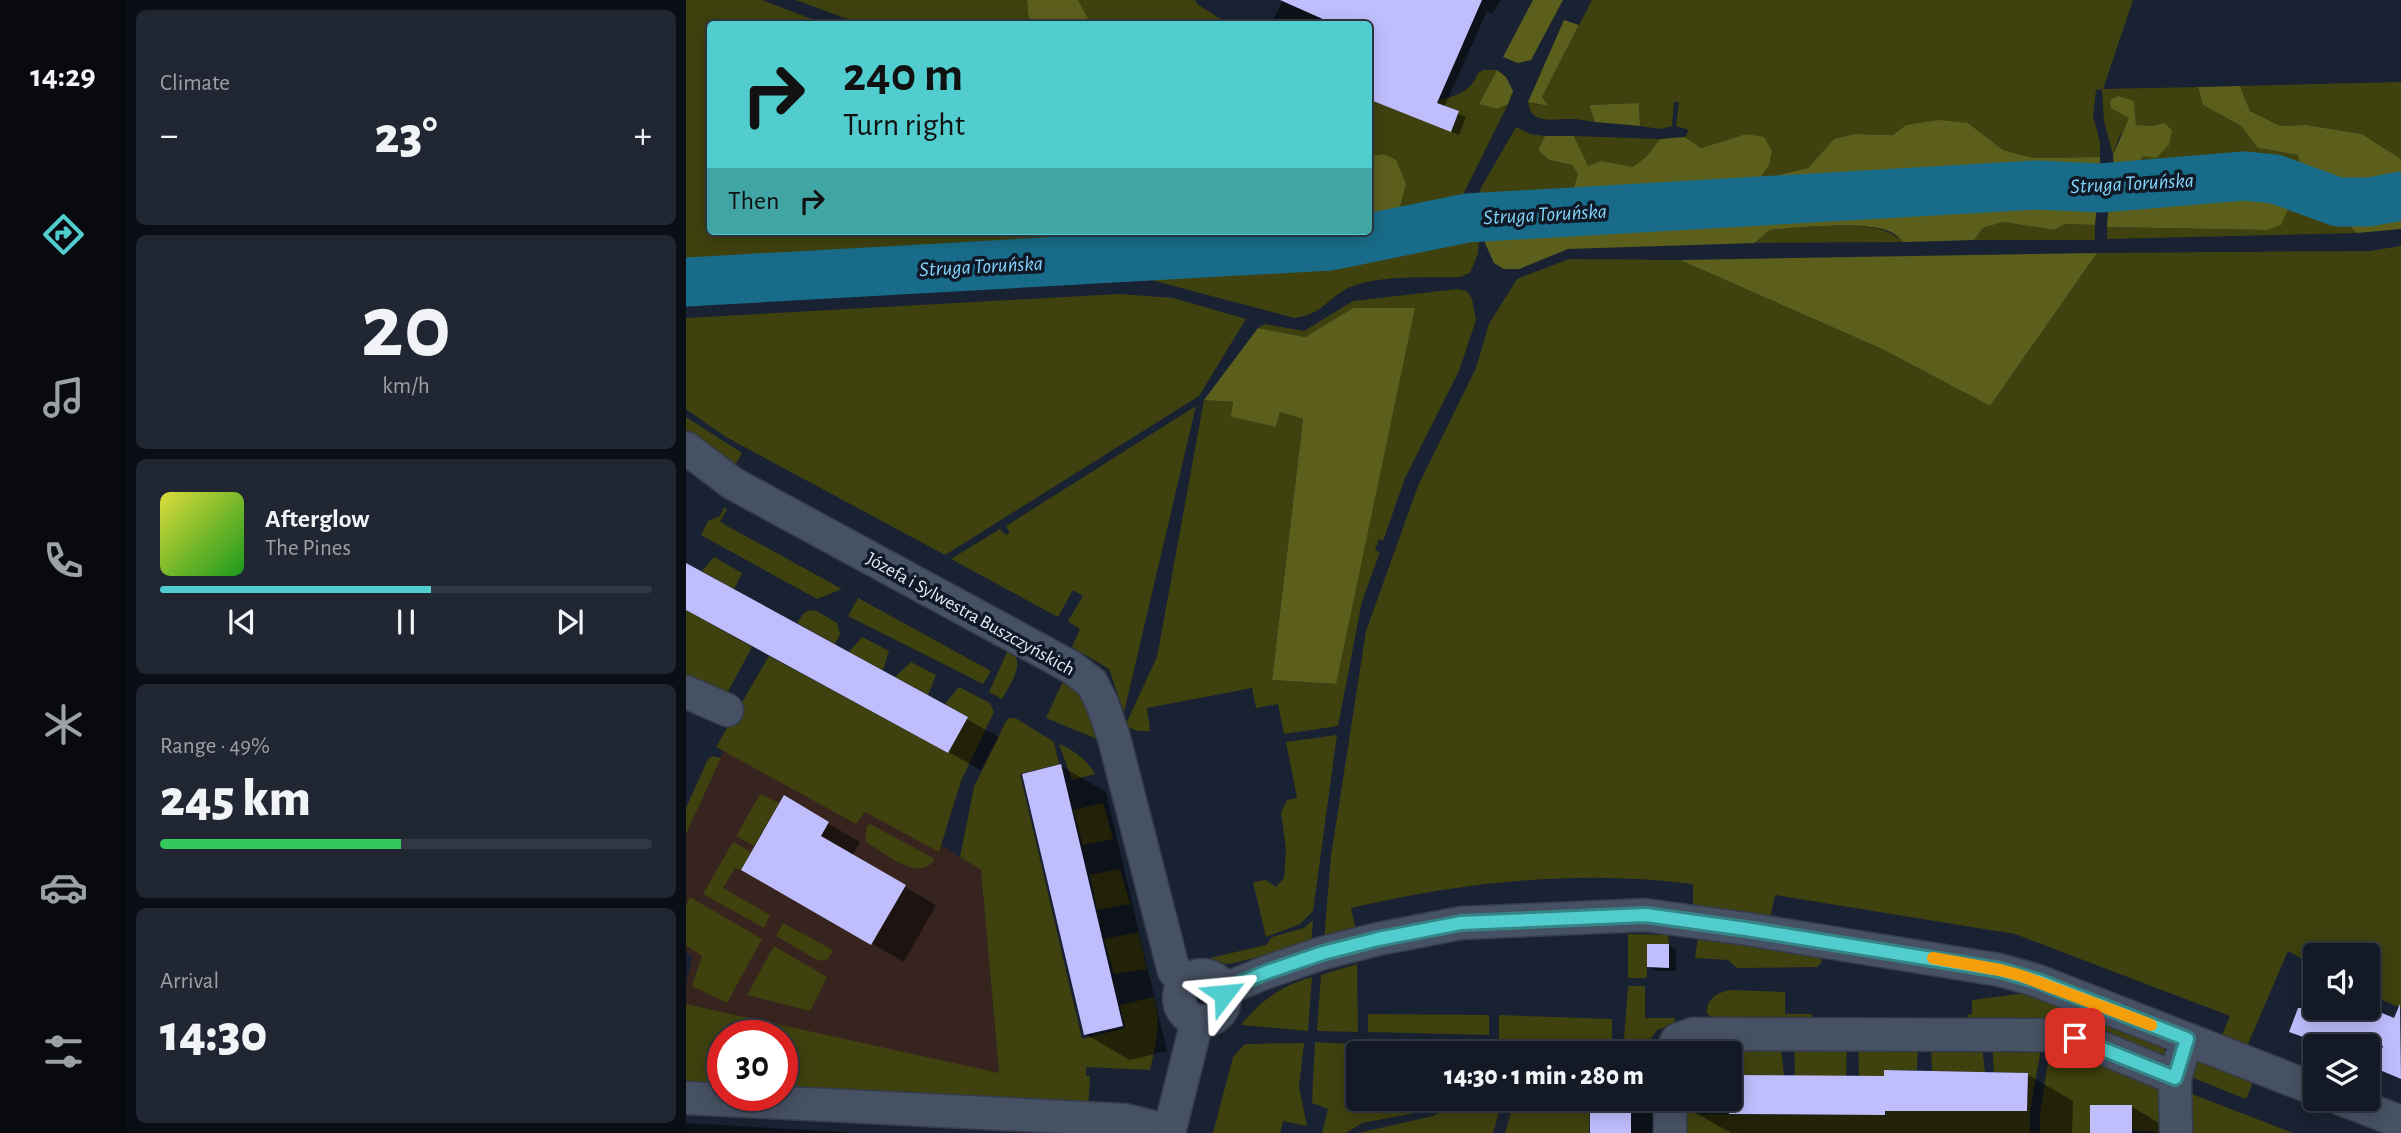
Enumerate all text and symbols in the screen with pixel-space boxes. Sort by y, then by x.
icon: right [728,49,819,140]
text: 240 m [843,51,963,100]
text: 14:29 [30,60,96,92]
text: Climate [160,72,230,95]
text: Turn right [843,109,965,141]
text: 23° [375,110,437,162]
text: − [160,117,178,155]
text: + [634,117,652,155]
water label: Struga Toruńska [2070,170,2194,197]
icon: right [793,182,831,220]
text: Then [728,188,779,214]
water label: Struga Toruńska [1483,201,1607,228]
icon: directions [39,210,88,259]
water label: Struga Toruńska [919,253,1043,280]
text: 20 [361,282,451,373]
icon: music [39,373,88,422]
text: km/h [382,375,430,398]
text: Afterglow [265,506,369,532]
icon: phone [39,536,88,585]
text: The Pines [265,537,351,560]
street label: Józefa i Sylwestra Buszczyńskich [863,549,1078,680]
icon: previous [223,603,261,641]
icon: pause [387,603,425,641]
icon: next [551,603,589,641]
icon: climate [39,700,88,749]
text: Range · 49% [160,735,270,758]
text: 245 km [160,773,311,825]
icon: car [39,863,88,912]
map controls [2303,943,2380,1111]
button: sound [2303,943,2380,1020]
position arrow [1187,957,1261,1031]
text: Arrival [160,970,219,993]
text: 14:30 [160,1008,268,1060]
pin [2045,1008,2105,1068]
icon: arrive [2056,1019,2094,1057]
speed limit sign: 30 [707,1020,798,1111]
icon: filters [39,1027,88,1076]
button: layers [2303,1034,2380,1111]
text: 14:30 · 1 min · 280 m [1444,1063,1644,1089]

